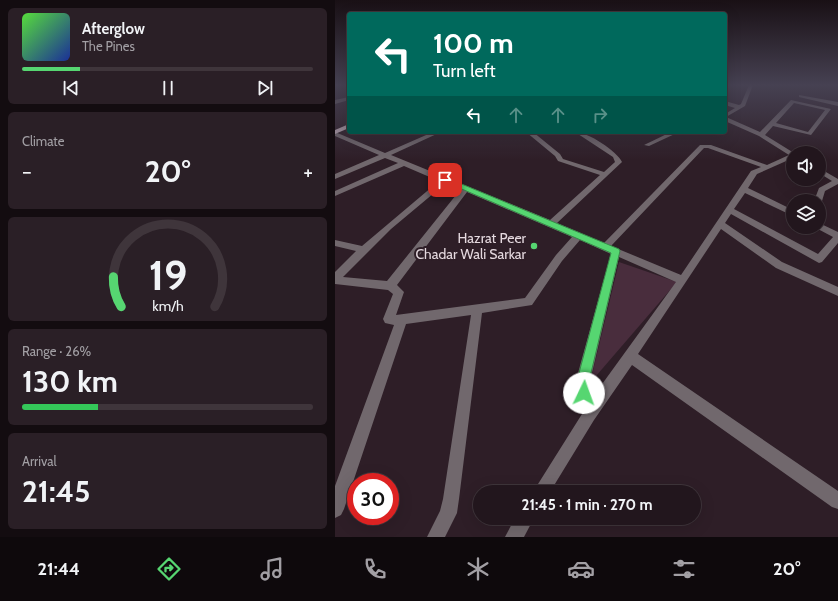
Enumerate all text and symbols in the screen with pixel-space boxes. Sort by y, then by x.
text: Afterglow [82,20,145,38]
text: 100 m [433,26,514,60]
icon: left [367,28,419,80]
text: The Pines [82,38,135,54]
text: Turn left [433,60,496,82]
icon: previous [60,77,82,99]
icon: pause [157,77,179,99]
icon: next [254,77,276,99]
icon: left [463,104,485,126]
icon: ahead [505,104,527,126]
icon: ahead [547,104,569,126]
icon: right [589,104,611,126]
text: Climate [22,133,64,149]
map controls [786,146,826,234]
button: sound [786,146,826,186]
text: 20° [145,153,190,190]
text: − [22,158,32,185]
text: + [303,158,313,185]
pin [428,163,462,197]
icon: arrive [434,169,456,191]
button: layers [786,194,826,234]
place label: Hazrat Peer Chadar Wali Sarkar [416,229,527,263]
marker: Hazrat Peer Chadar Wali Sarkar [529,241,539,251]
text: 19 [148,249,187,299]
text: km/h [152,296,183,314]
text: Range · 26% [22,343,91,359]
text: 130 km [22,363,118,400]
position arrow [563,372,605,414]
text: Arrival [22,453,57,469]
text: 21:45 [22,473,90,510]
speed limit sign: 30 [347,473,399,525]
text: 21:45 · 1 min · 270 m [522,496,652,514]
icon: directions [155,555,183,583]
icon: music [258,555,286,583]
icon: phone [361,555,389,583]
icon: climate [464,555,492,583]
icon: car [567,555,595,583]
icon: filters [670,555,698,583]
text: 21:44 [38,558,80,580]
text: 20° [773,558,800,580]

